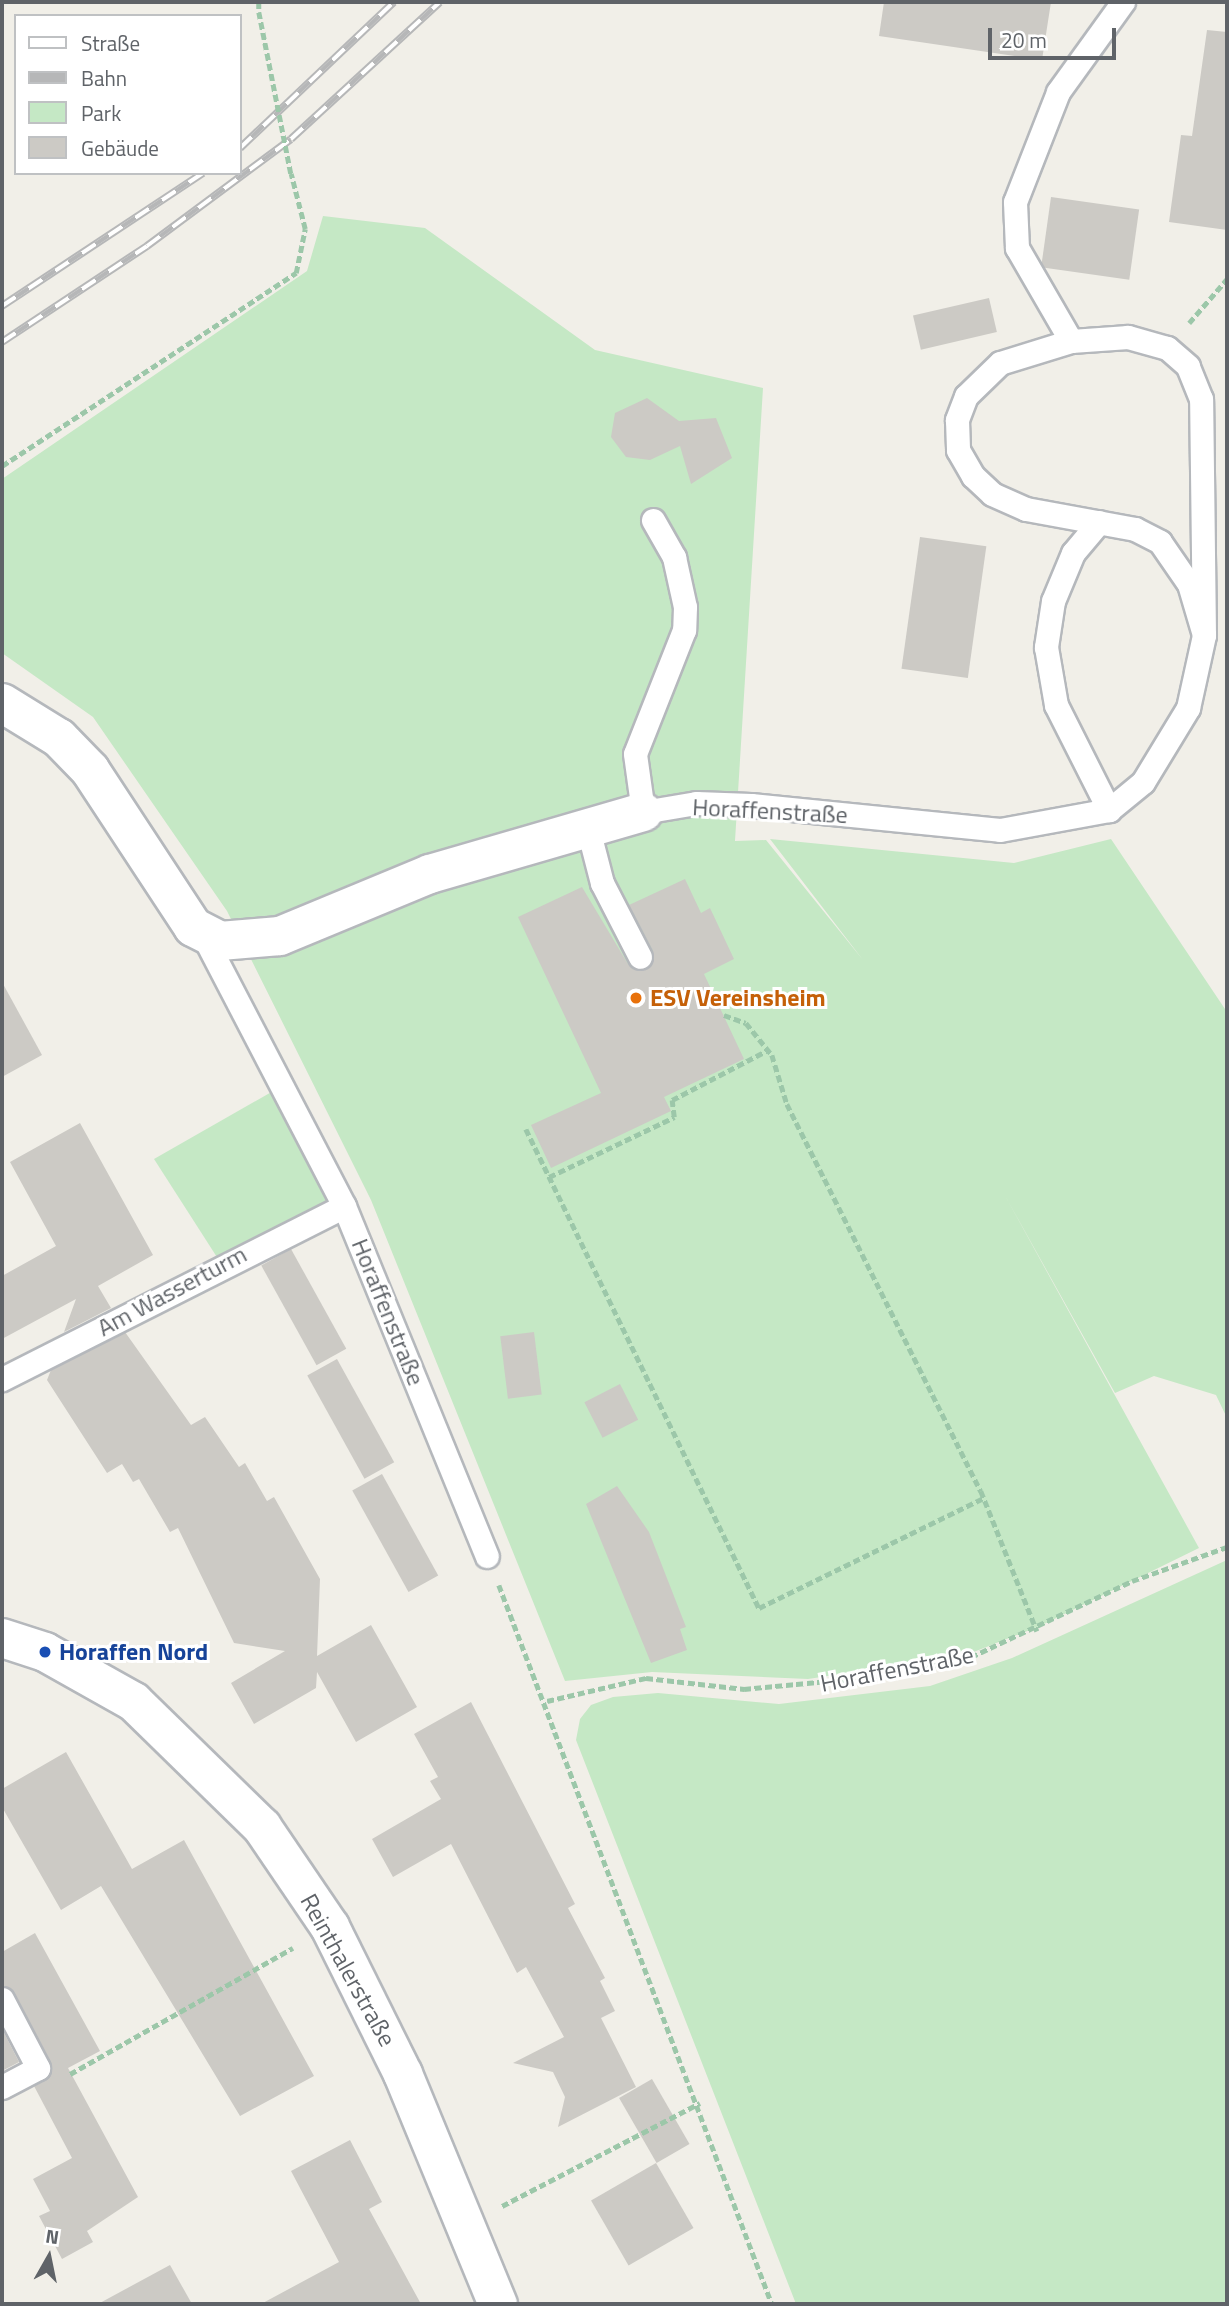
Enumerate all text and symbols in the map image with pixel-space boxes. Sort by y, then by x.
legend [14,14,242,175]
scale bar [991,14,1119,58]
text: 20 m [1001,24,1047,56]
text: Straße [81,27,140,59]
text: Bahn [81,62,127,94]
text: Park [81,97,121,129]
text: Gebäude [81,132,159,164]
street label: Horaffenstraße [692,793,848,829]
place label: ESV Vereinsheim [650,984,826,1012]
marker: ESV Vereinsheim [628,990,644,1006]
street label: Horaffenstraße [346,1234,430,1390]
street label: Am Wasserturm [92,1240,252,1342]
place label: Horaffen Nord [59,1638,208,1666]
street label: Horaffenstraße [818,1640,976,1698]
marker: Horaffen Nord [37,1644,53,1660]
street label: Reinthalerstraße [294,1889,402,2051]
text: N [44,2220,61,2251]
north arrow [14,2222,84,2292]

